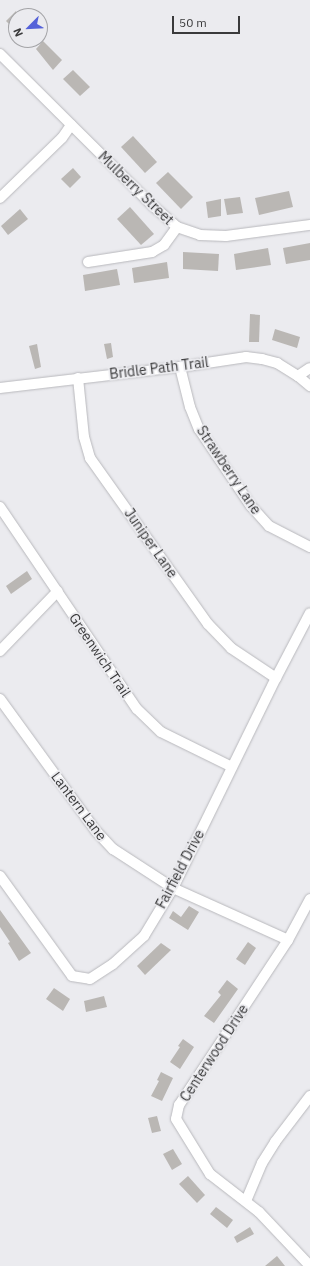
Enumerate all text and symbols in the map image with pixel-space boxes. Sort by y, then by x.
north arrow [8,8,48,48]
scale bar [174,8,242,34]
text: 50 m [179,15,207,30]
text: N [10,26,26,39]
street label: Mulberry Street [95,148,177,228]
street label: Bridle Path Trail [108,354,210,382]
street label: Strawberry Lane [193,423,265,517]
street label: Juniper Lane [121,505,181,581]
street label: Greenwich Trail [66,610,134,700]
street label: Lantern Lane [48,768,110,844]
street label: Fairfield Drive [152,827,208,911]
street label: Centerwood Drive [176,1001,252,1105]

